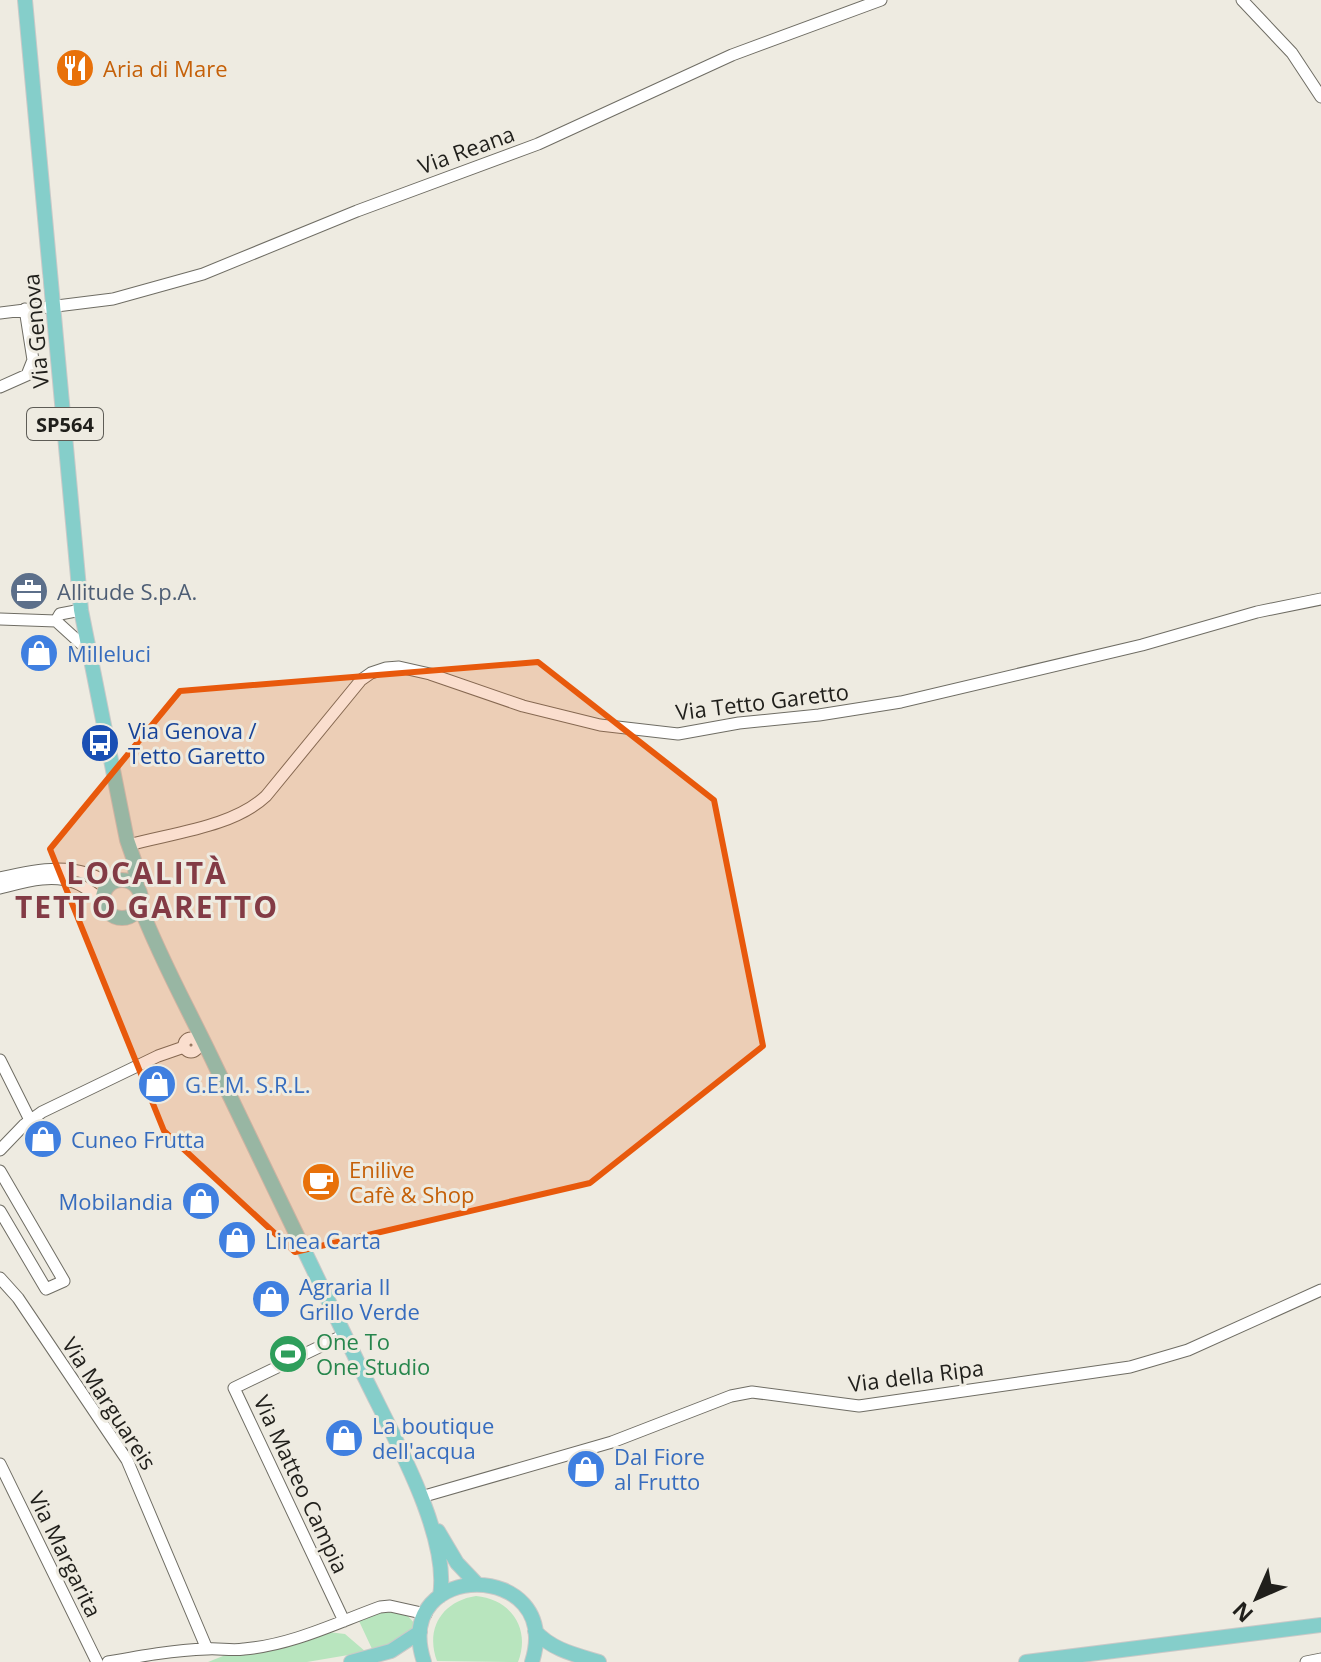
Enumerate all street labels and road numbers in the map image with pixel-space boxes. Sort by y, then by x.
street label: Via Reana [414,118,518,180]
street label: Via Genova [15,272,55,390]
road number: SP564 [27,408,103,440]
street label: Via Tetto Garetto [674,675,850,727]
street label: Via Marguareis [56,1331,164,1475]
street label: Via della Ripa [847,1352,985,1398]
street label: Via Matteo Campia [248,1390,356,1578]
street label: Via Margarita [23,1486,109,1622]

